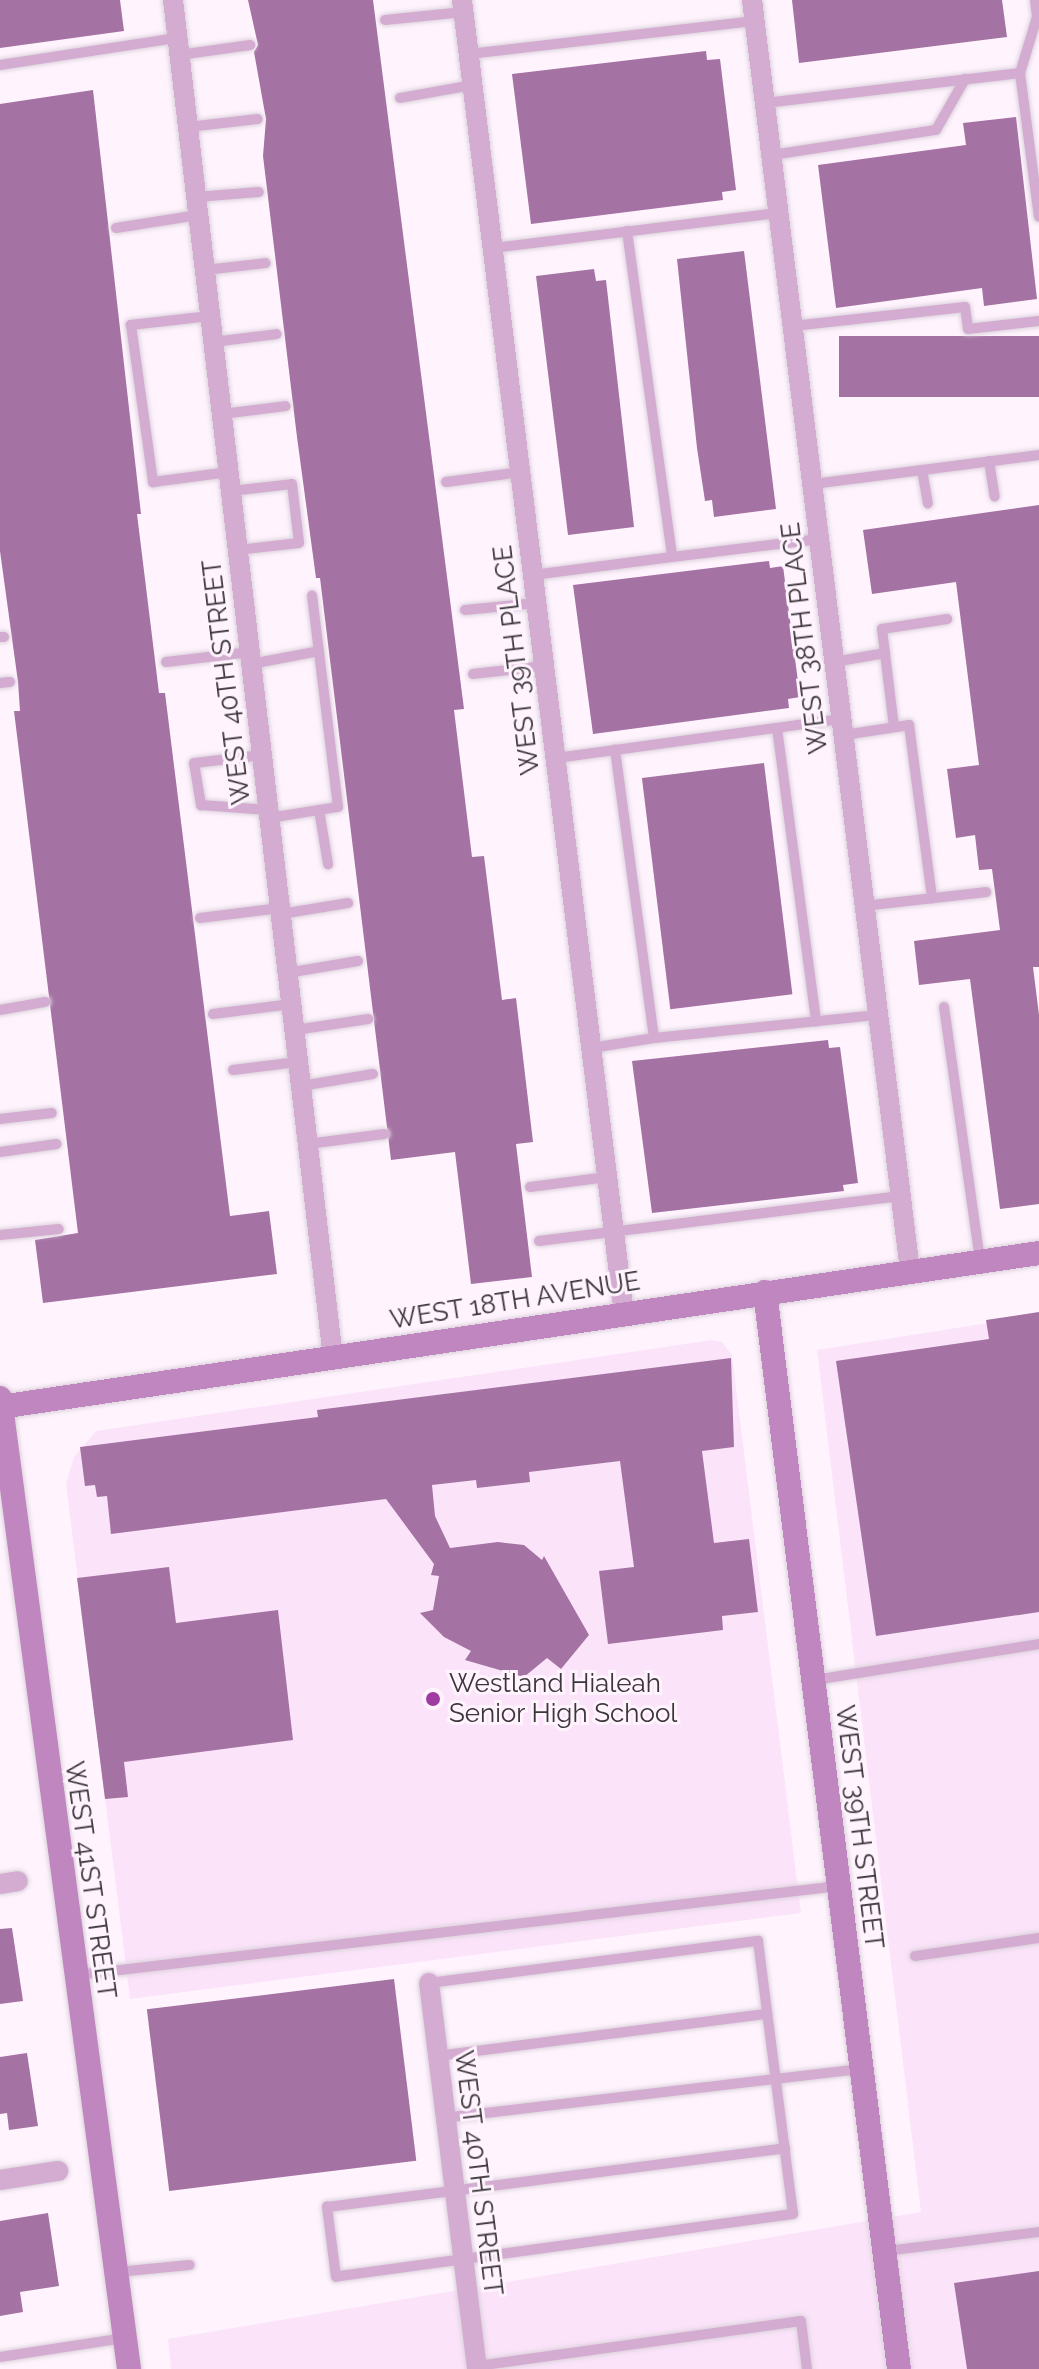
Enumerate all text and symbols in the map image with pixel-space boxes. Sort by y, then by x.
street label: WEST 38TH PLACE [775,520,835,756]
street label: WEST 39TH PLACE [487,543,547,777]
street label: WEST 40TH STREET [196,557,258,807]
street label: WEST 18TH AVENUE [387,1266,643,1336]
place label: Westland Hialeah Senior High School [449,1668,678,1730]
marker: Westland Hialeah Senior High School [424,1690,442,1708]
street label: WEST 39TH STREET [829,1703,889,1951]
street label: WEST 41ST STREET [58,1759,122,2001]
street label: WEST 40TH STREET [447,2048,509,2298]

